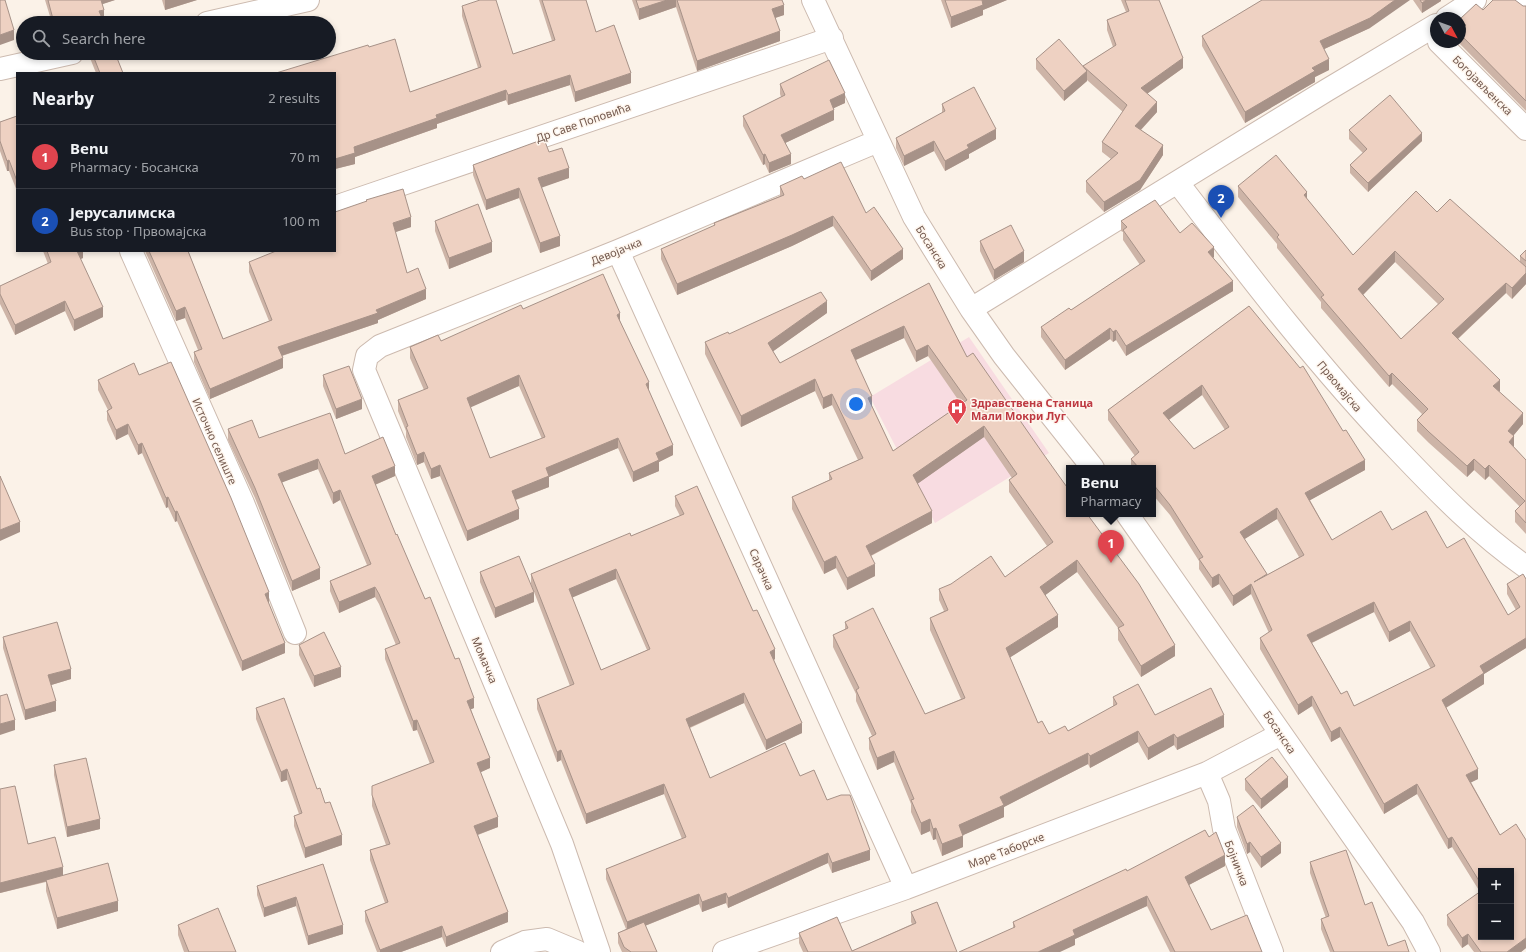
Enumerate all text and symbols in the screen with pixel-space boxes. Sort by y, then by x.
north arrow [1430,12,1466,48]
search box [16,16,336,60]
icon: search [30,27,52,49]
text: Search here [62,28,145,48]
street label: Богојављенска [1450,52,1516,118]
text: Nearby [32,87,94,110]
text: 2 results [268,89,320,107]
street label: Др Саве Поповића [533,99,633,145]
text: Benu [70,138,108,158]
text: 1 [41,148,49,166]
text: 70 m [290,148,320,166]
text: Pharmacy · Босанска [70,158,199,176]
pin: 2 [1208,185,1234,218]
text: Јерусалимска [70,202,175,222]
text: 2 [41,212,49,230]
text: 100 m [282,212,320,230]
text: Bus stop · Првомајска [70,222,206,240]
street label: Босанска [913,222,951,272]
street label: Девојачка [588,234,644,268]
street label: Првомајска [1314,357,1366,415]
your location [846,394,866,414]
street label: Источно селиште [189,395,241,487]
place label: Здравствена Станица Мали Мокри Луг [971,395,1093,423]
hospital icon: Здравствена Станица Мали Мокри Луг [946,397,968,425]
popup [1066,465,1156,517]
text: Benu [1081,472,1119,492]
text: Pharmacy [1081,492,1141,510]
pin: 1 [1098,530,1124,563]
street label: Сарачка [746,546,778,592]
street label: Момачка [468,634,502,686]
street label: Босанска [1260,708,1300,756]
street label: Маре Таборске [966,829,1046,871]
street label: Бојничка [1221,838,1253,888]
map controls [1478,868,1514,940]
button: + [1478,868,1514,904]
button: − [1478,904,1514,940]

